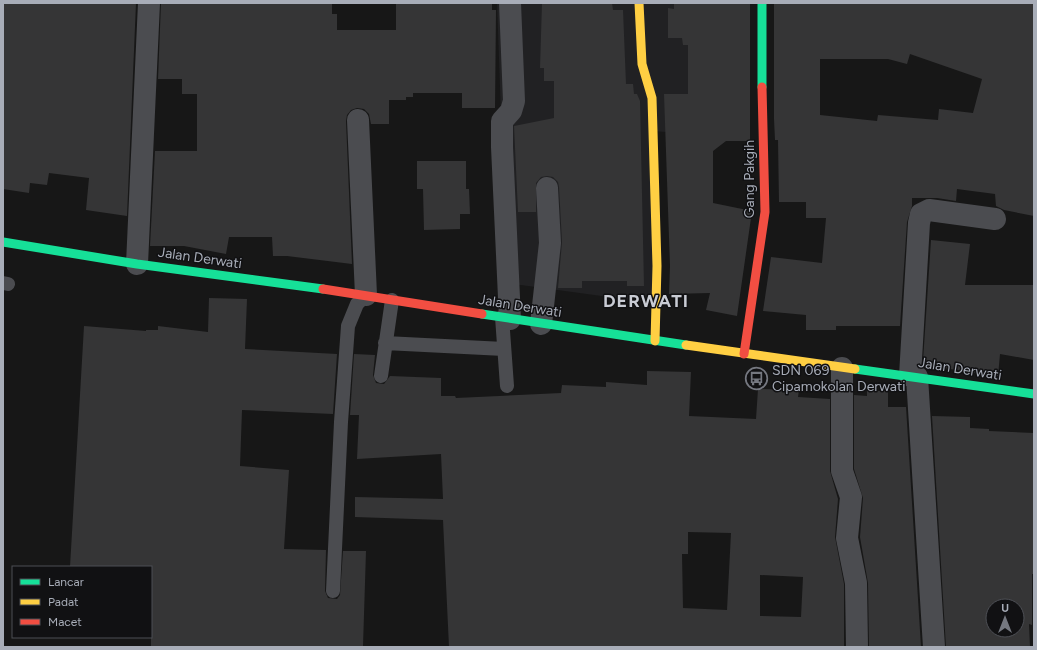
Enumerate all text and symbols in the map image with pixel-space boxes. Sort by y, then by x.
street label: Gang Pakgih [741,140,758,218]
street label: Jalan Derwati [157,244,243,272]
district label: DERWATI [603,290,689,312]
street label: Jalan Derwati [477,291,563,321]
street label: Jalan Derwati [917,354,1003,384]
place label: SDN 069 Cipamokolan Derwati [772,362,906,395]
bus stop icon: SDN 069 Cipamokolan Derwati [744,365,770,391]
legend [12,566,152,638]
text: Lancar [48,575,84,589]
text: Padat [48,595,79,609]
north arrow [985,598,1025,638]
text: U [1001,602,1009,615]
text: Macet [48,615,82,629]

